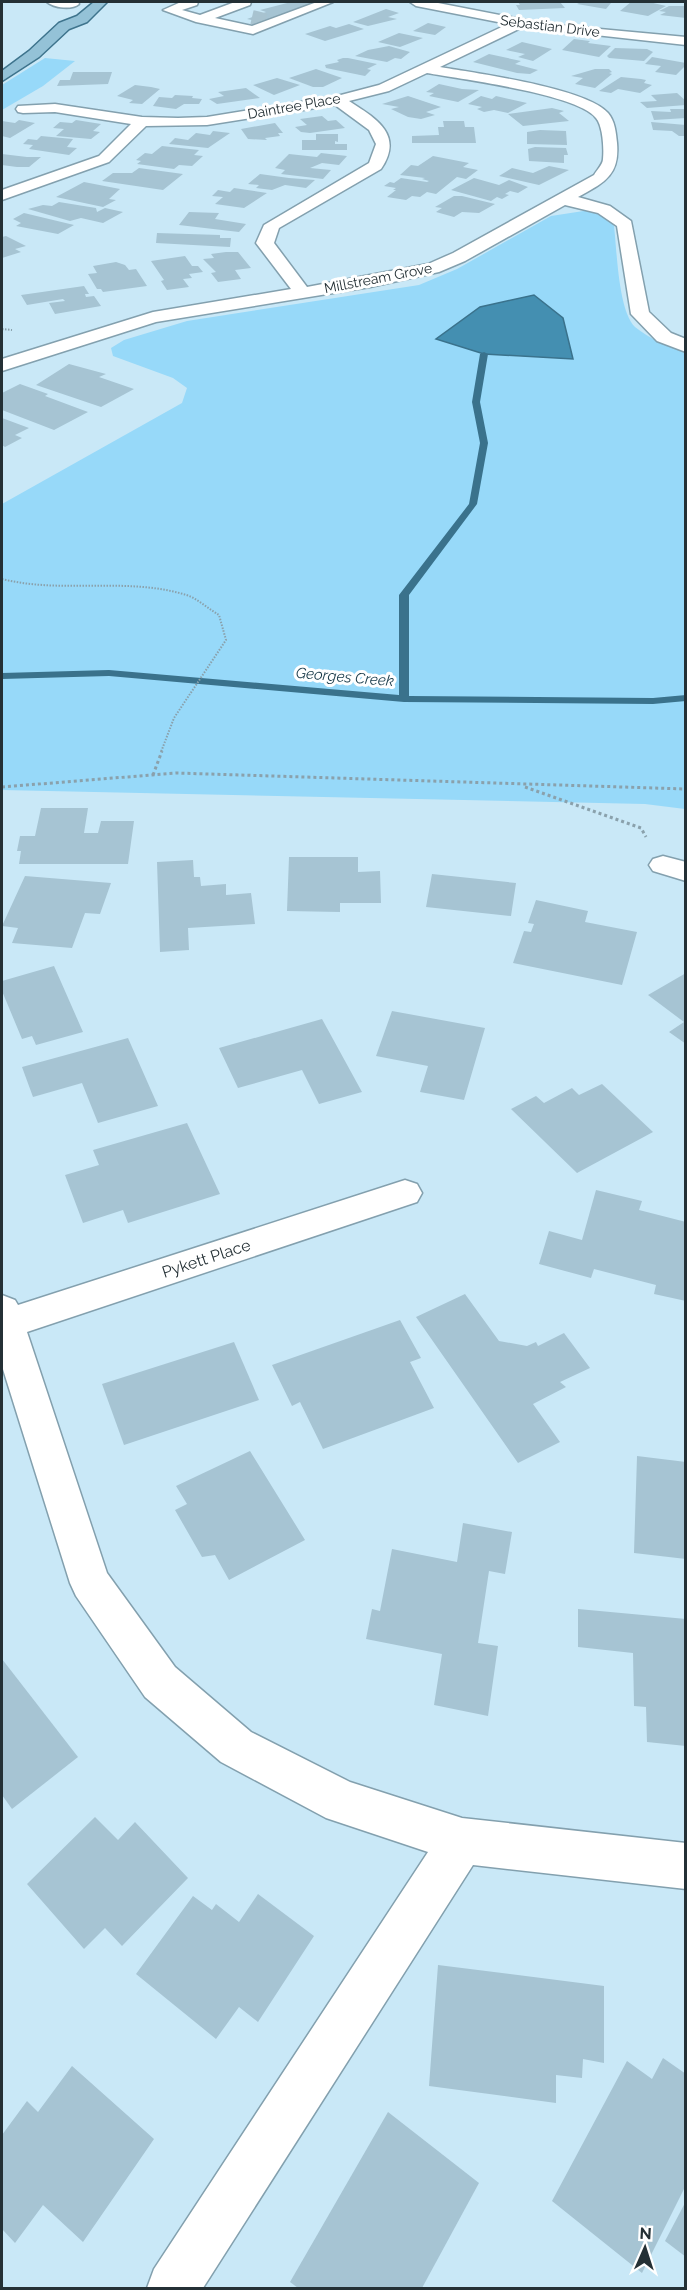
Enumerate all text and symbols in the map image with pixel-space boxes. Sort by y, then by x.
street label: Sebastian Drive [499,12,601,40]
street label: Daintree Place [246,90,342,122]
street label: Millstream Grove [323,260,433,296]
water label: Georges Creek [295,664,395,690]
street label: Pykett Place [160,1235,253,1282]
north arrow [615,2218,675,2278]
text: N [639,2224,652,2243]

